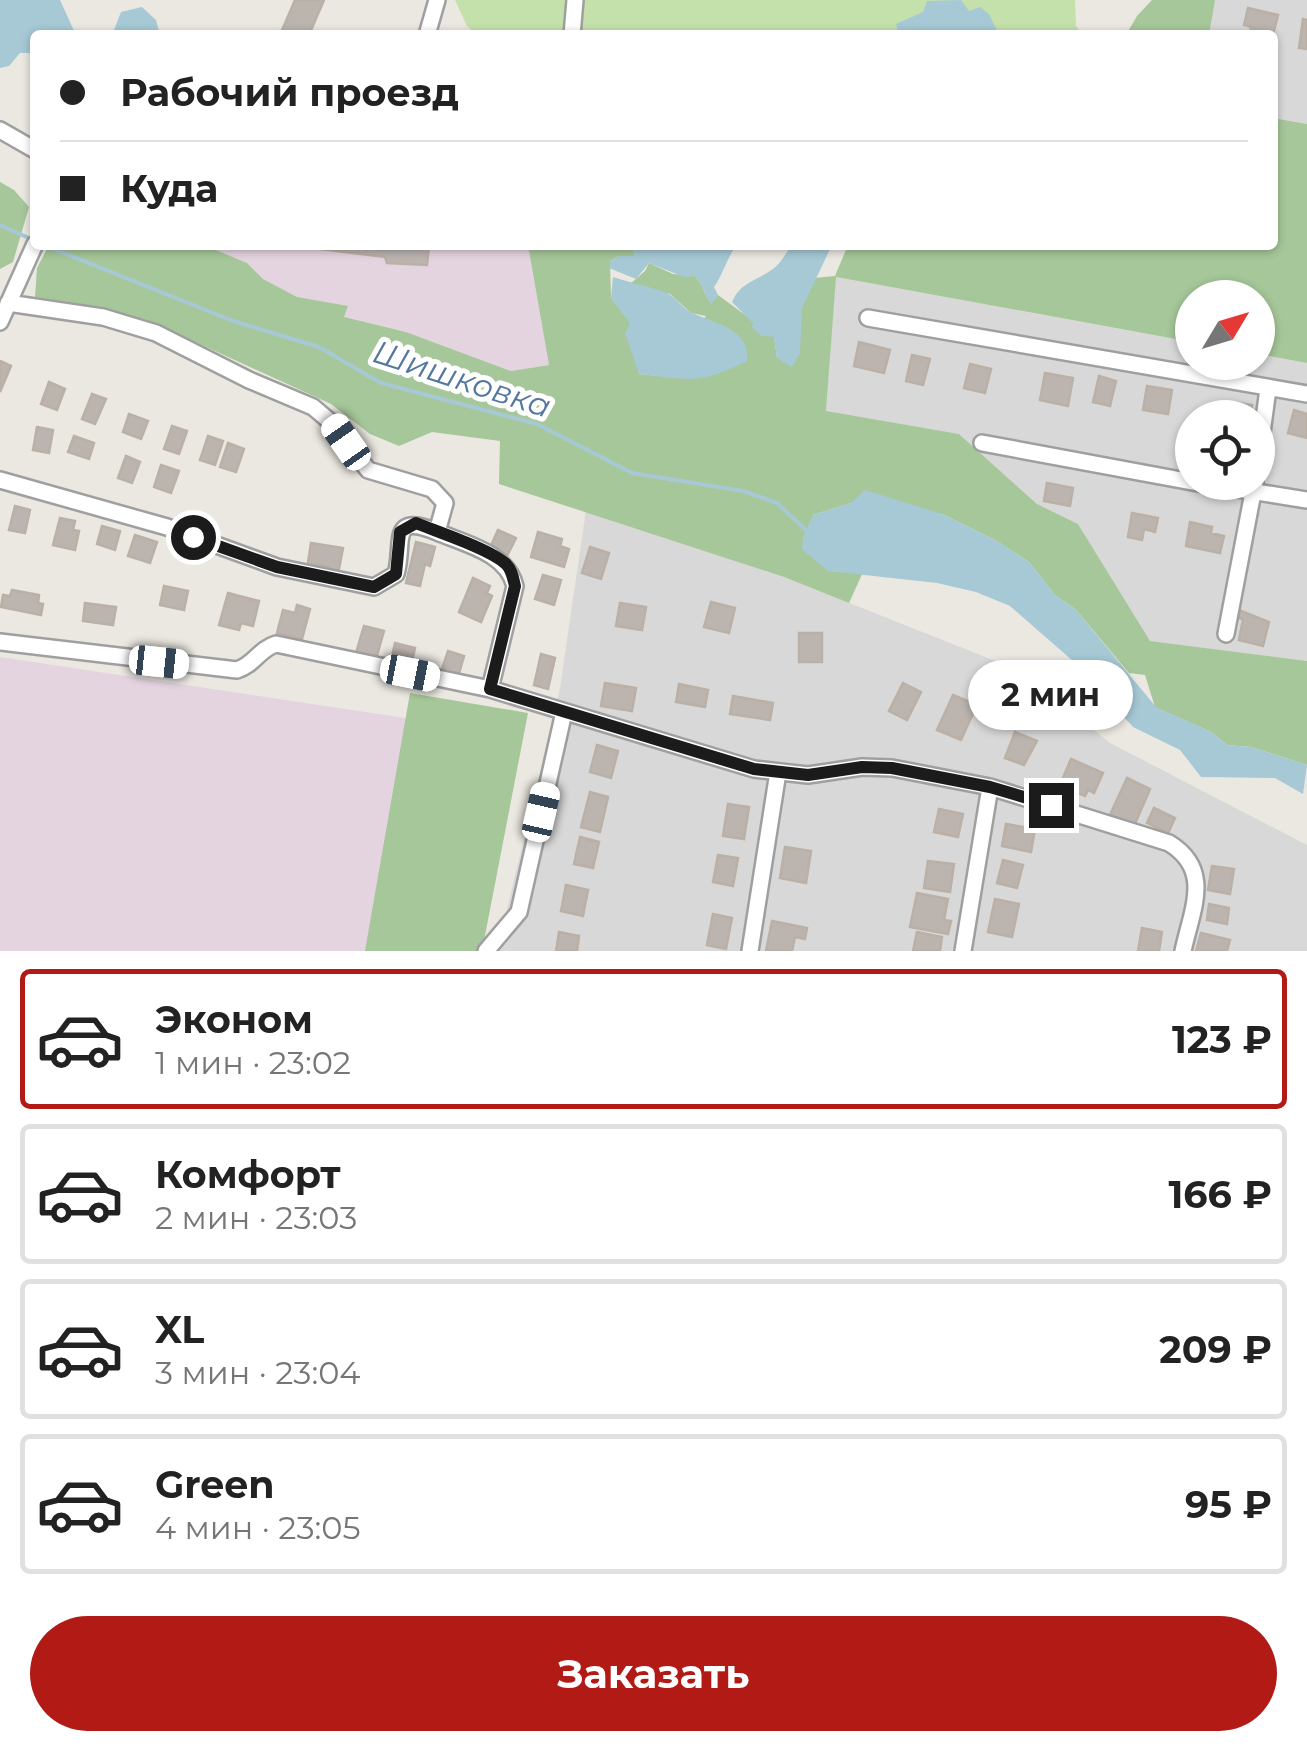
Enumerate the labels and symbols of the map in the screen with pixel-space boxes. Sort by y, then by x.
north arrow [1175,280,1275,380]
water label: Шишковка [368,331,556,426]
car [317,409,375,475]
route start [171,515,216,560]
car [128,644,190,680]
car [378,653,442,693]
callout: 2 мин [968,660,1134,730]
car [520,779,562,845]
route end [1029,783,1074,828]

